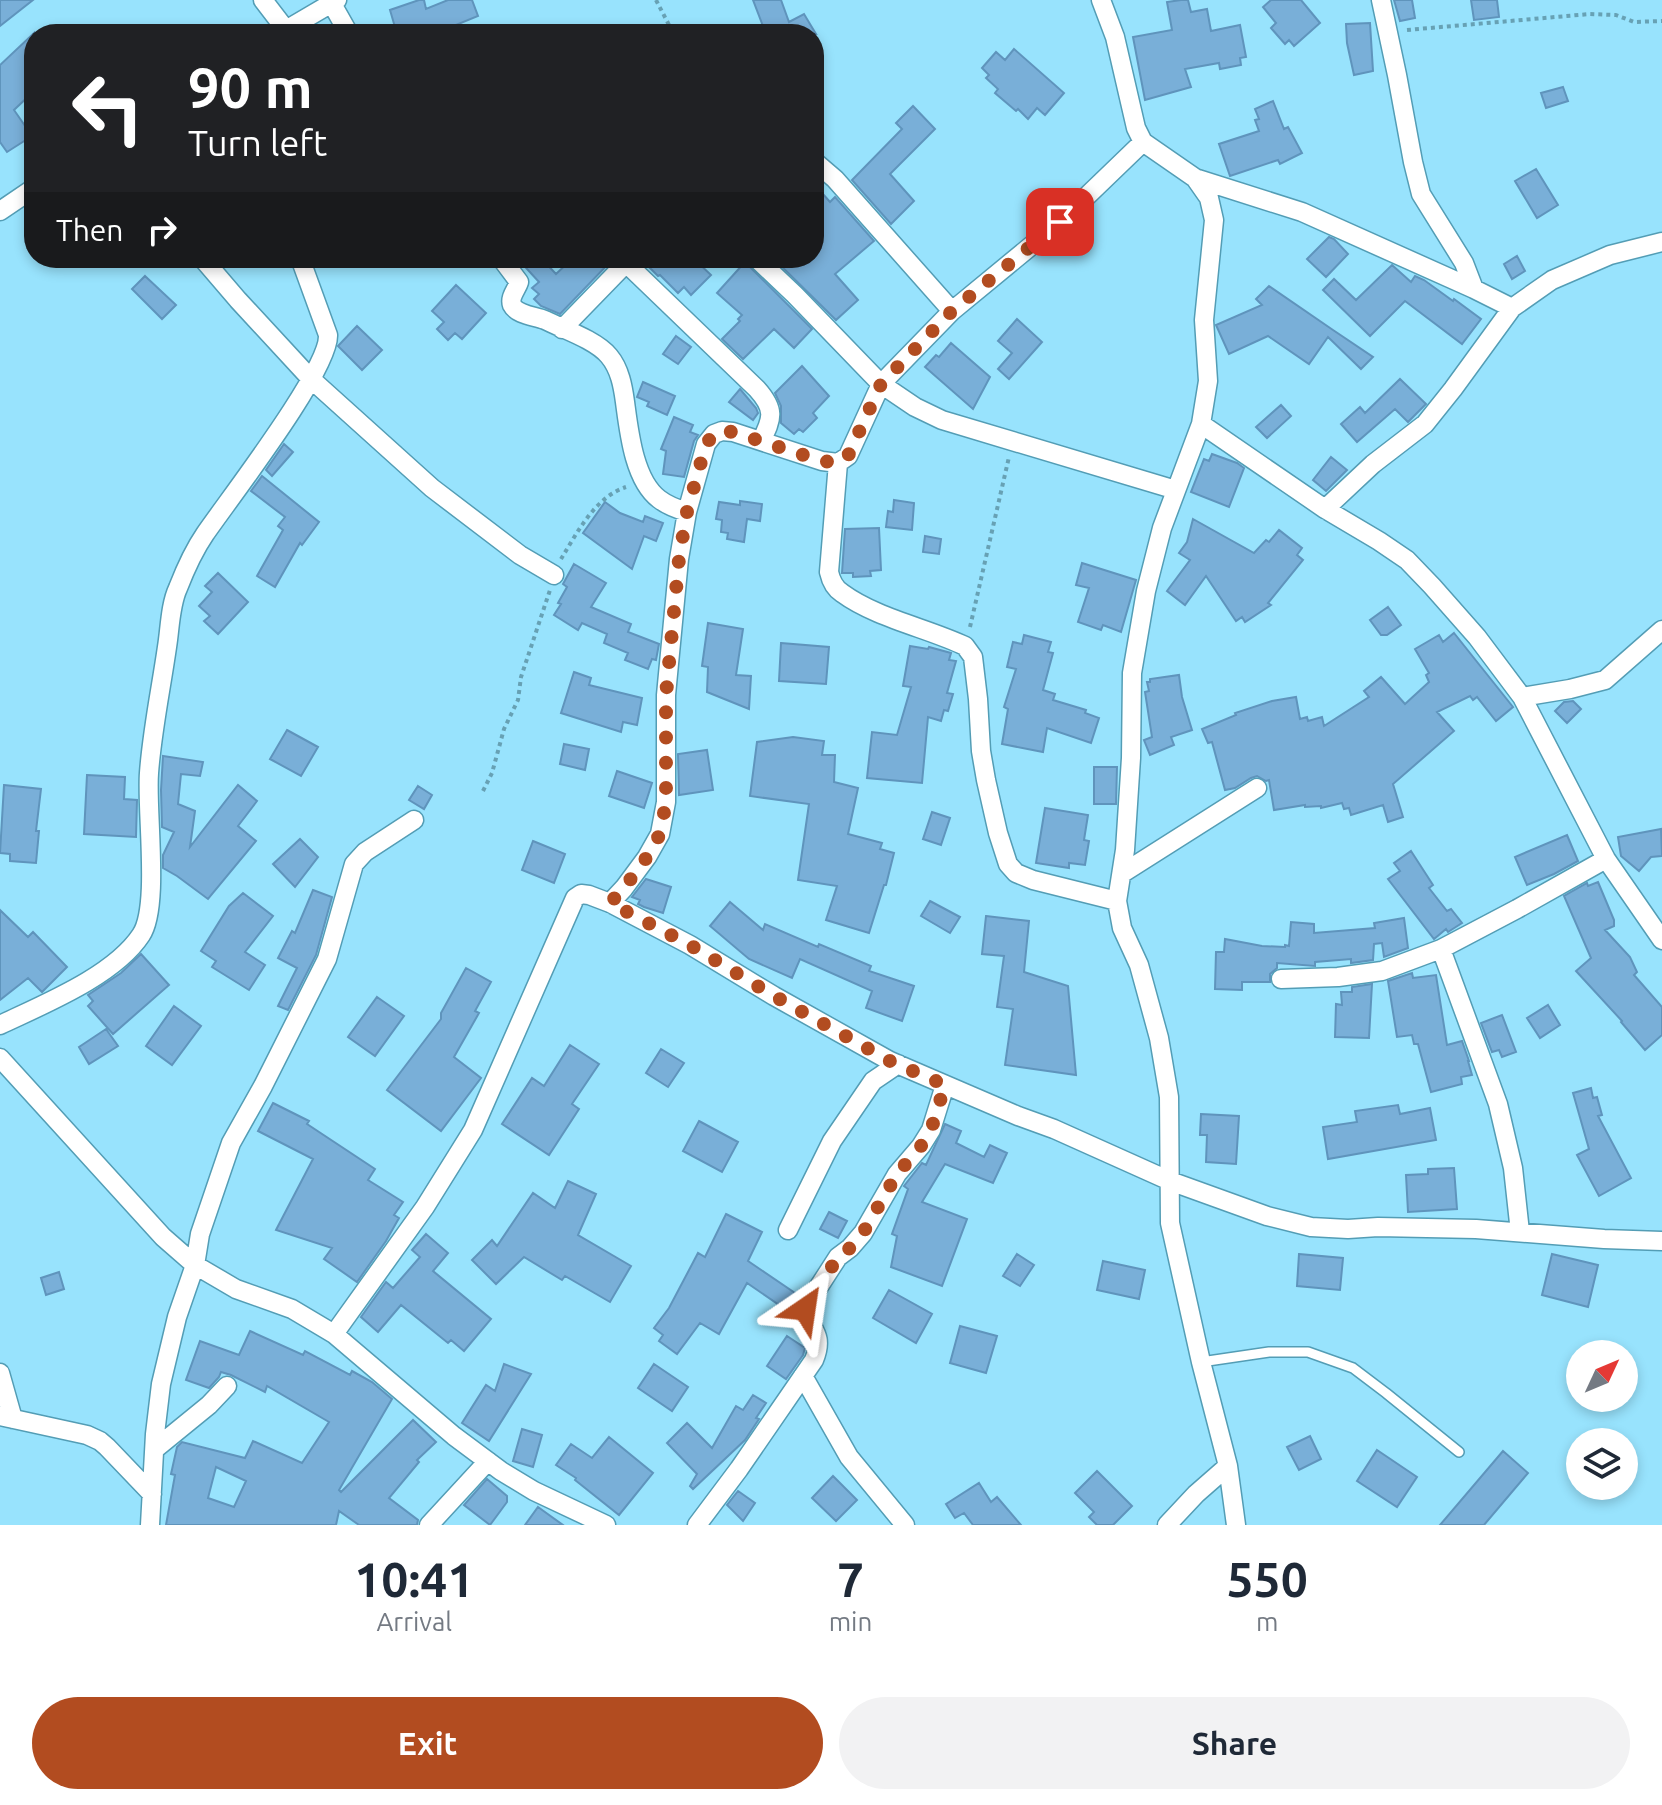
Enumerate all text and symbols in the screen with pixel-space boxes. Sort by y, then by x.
icon: left [56,56,160,160]
text: 90 m [188,56,313,119]
text: Turn left [188,122,327,163]
pin [1026,188,1094,256]
icon: arrive [1038,200,1082,244]
icon: right [140,208,184,252]
text: Then [56,213,124,247]
position arrow [763,1267,847,1351]
north arrow [1566,1340,1638,1412]
map controls [1566,1340,1638,1500]
button: layers [1566,1428,1638,1500]
text: 10:41 [354,1552,474,1606]
text: 7 [837,1552,864,1606]
text: 550 [1227,1552,1308,1606]
text: Arrival [376,1607,452,1636]
text: min [829,1607,872,1636]
text: m [1256,1607,1278,1636]
button: Exit [32,1697,823,1789]
button: Share [839,1697,1630,1789]

